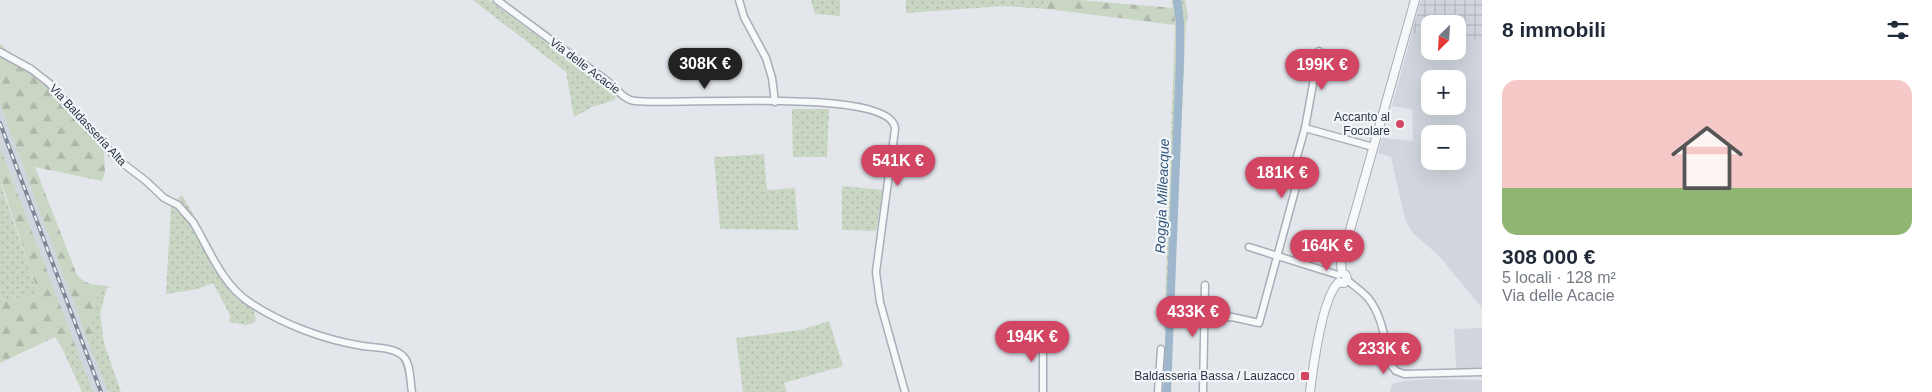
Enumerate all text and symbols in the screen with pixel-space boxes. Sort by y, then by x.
north arrow [1421,15,1466,60]
map controls [1421,15,1466,170]
icon: filters [1884,16,1912,44]
text: 8 immobili [1502,18,1606,41]
street label: Via delle Acacie [547,35,623,97]
pin: 308K € [664,48,746,90]
pin: 199K € [1281,48,1363,91]
text: 308K € [679,55,731,72]
text: 199K € [1296,56,1348,73]
button: + [1421,70,1466,115]
street label: Via Baldasseria Alta [47,81,130,169]
place label: Accanto al Focolare [1334,110,1390,138]
icon: home [1662,113,1752,203]
marker: Accanto al Focolare [1394,118,1406,130]
button: − [1421,125,1466,170]
water label: Roggia Milleacque [1152,138,1172,254]
pin: 541K € [857,144,939,187]
text: 541K € [872,152,924,169]
pin: 181K € [1241,156,1323,199]
text: 181K € [1256,164,1308,181]
pin: 164K € [1286,230,1368,272]
text: 164K € [1301,237,1353,254]
text: 308 000 € [1502,245,1595,268]
text: 5 locali · 128 m² [1502,269,1616,286]
text: Via delle Acacie [1502,287,1615,304]
pin: 433K € [1152,296,1234,338]
text: 433K € [1167,303,1219,320]
pin: 194K € [991,320,1073,363]
text: 194K € [1006,328,1058,345]
pin: 233K € [1343,332,1425,375]
text: 233K € [1358,340,1410,357]
place label: Baldasseria Bassa / Lauzacco [1134,369,1295,383]
marker: Baldasseria Bassa / Lauzacco [1299,370,1311,382]

